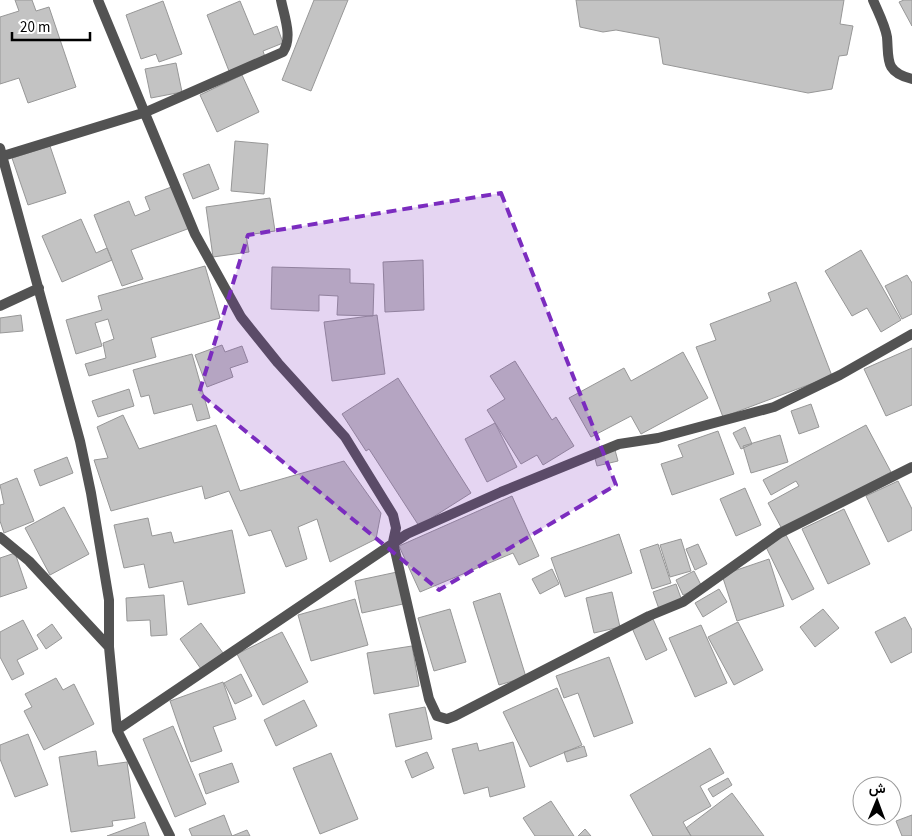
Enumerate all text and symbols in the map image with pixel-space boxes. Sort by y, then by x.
scale bar [12,10,90,42]
text: 20 m [20,17,50,38]
north arrow [852,776,902,826]
text: ش [869,779,886,799]

